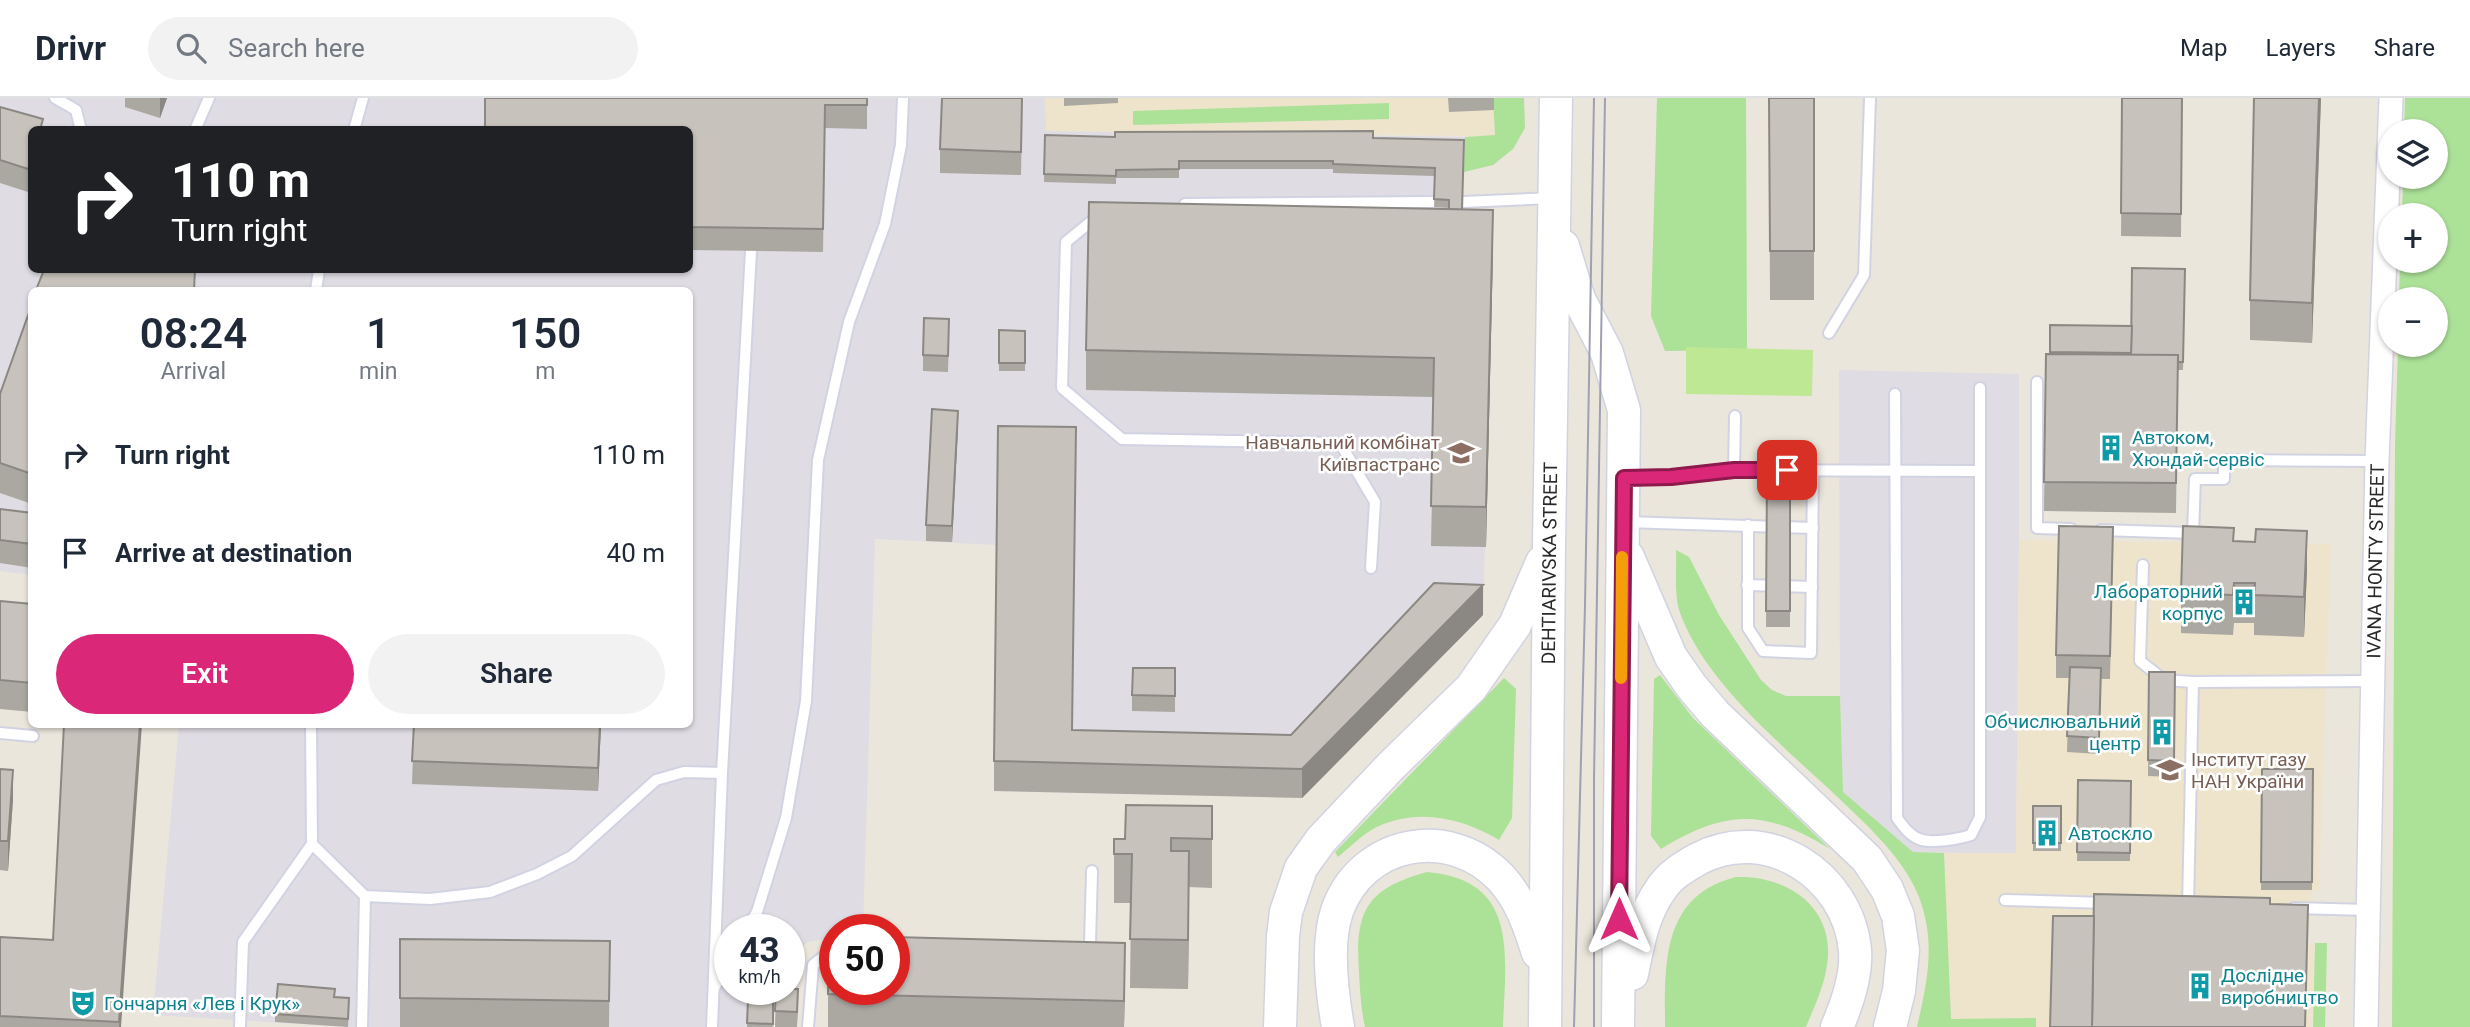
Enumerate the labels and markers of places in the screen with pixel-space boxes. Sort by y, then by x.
place label: Автоком, Хюндай-сервіс [2132,426,2265,471]
place label: Навчальний комбінат Київпастранс [1245,431,1440,476]
building icon: Автоком, Хюндай-сервіс [2096,433,2126,463]
school or university icon: Навчальний комбінат Київпастранс [1446,438,1476,468]
pin [1757,440,1817,500]
place label: Лабораторний корпус [2094,580,2223,625]
building icon: Лабораторний корпус [2229,587,2259,617]
place label: Обчислювальний центр [1984,710,2141,755]
building icon: Обчислювальний центр [2147,717,2177,747]
place label: Інститут газу НАН України [2191,748,2306,793]
school or university icon: Інститут газу НАН України [2155,755,2185,785]
building icon: Автоскло [2032,818,2062,848]
place label: Автоскло [2068,822,2153,845]
place label: Дослідне виробництво [2221,964,2339,1009]
building icon: Дослідне виробництво [2185,971,2215,1001]
theatre icon: Гончарня «Лев і Крук» [68,988,98,1018]
place label: Гончарня «Лев і Крук» [104,992,300,1015]

